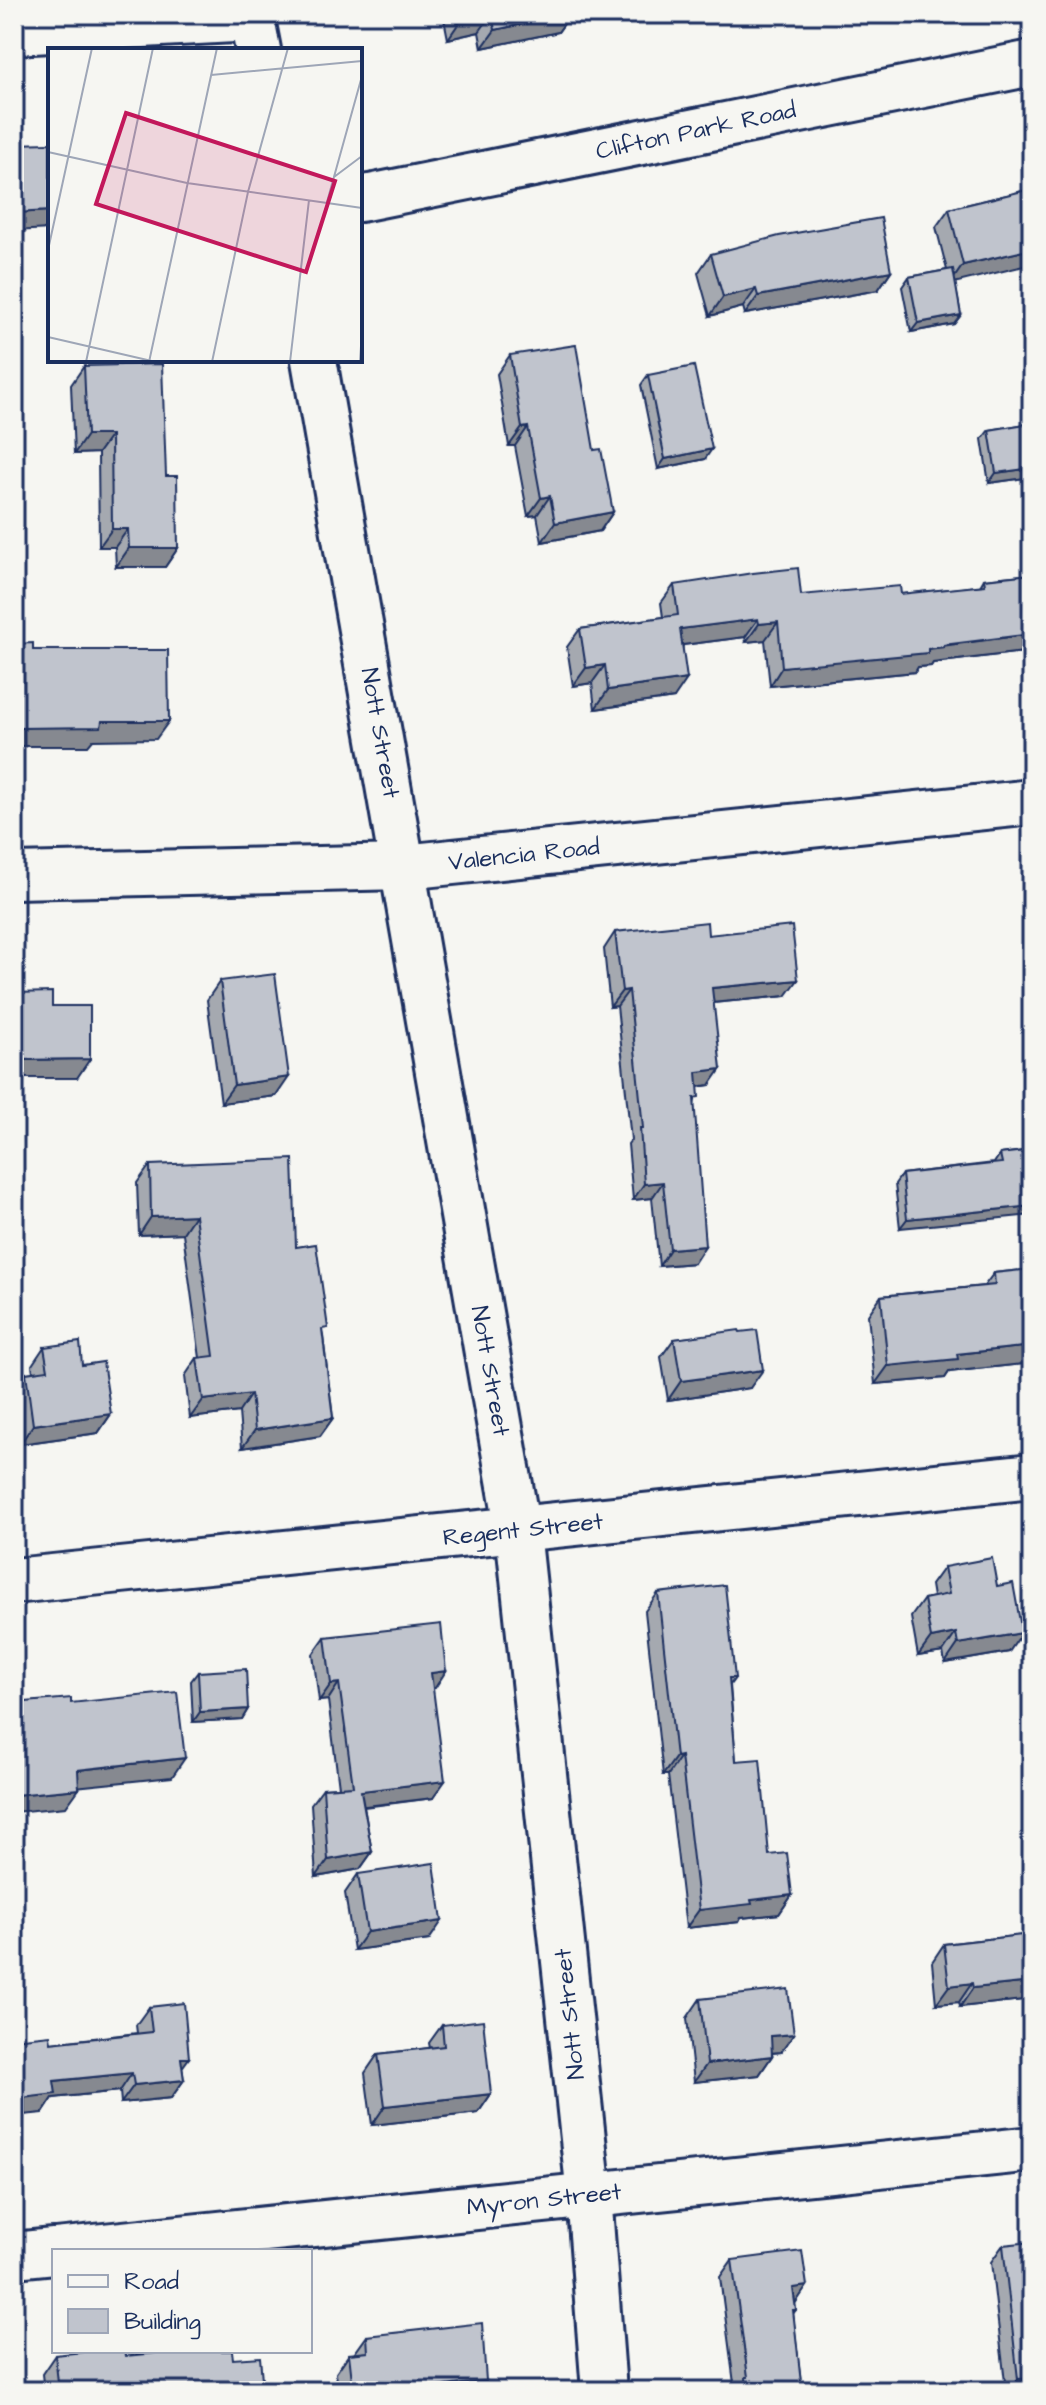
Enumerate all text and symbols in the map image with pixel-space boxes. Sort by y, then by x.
inset map [48,48,362,362]
street label: Clifton Park Road [593,93,799,169]
street label: Nott Street [352,665,408,801]
street label: Valencia Road [447,830,601,880]
street label: Nott Street [462,1303,518,1439]
street label: Regent Street [441,1505,605,1556]
street label: Nott Street [546,1946,594,2081]
street label: Myron Street [465,2175,623,2226]
legend [52,2249,312,2353]
text: Road [124,2265,179,2299]
text: Building [124,2305,201,2340]

